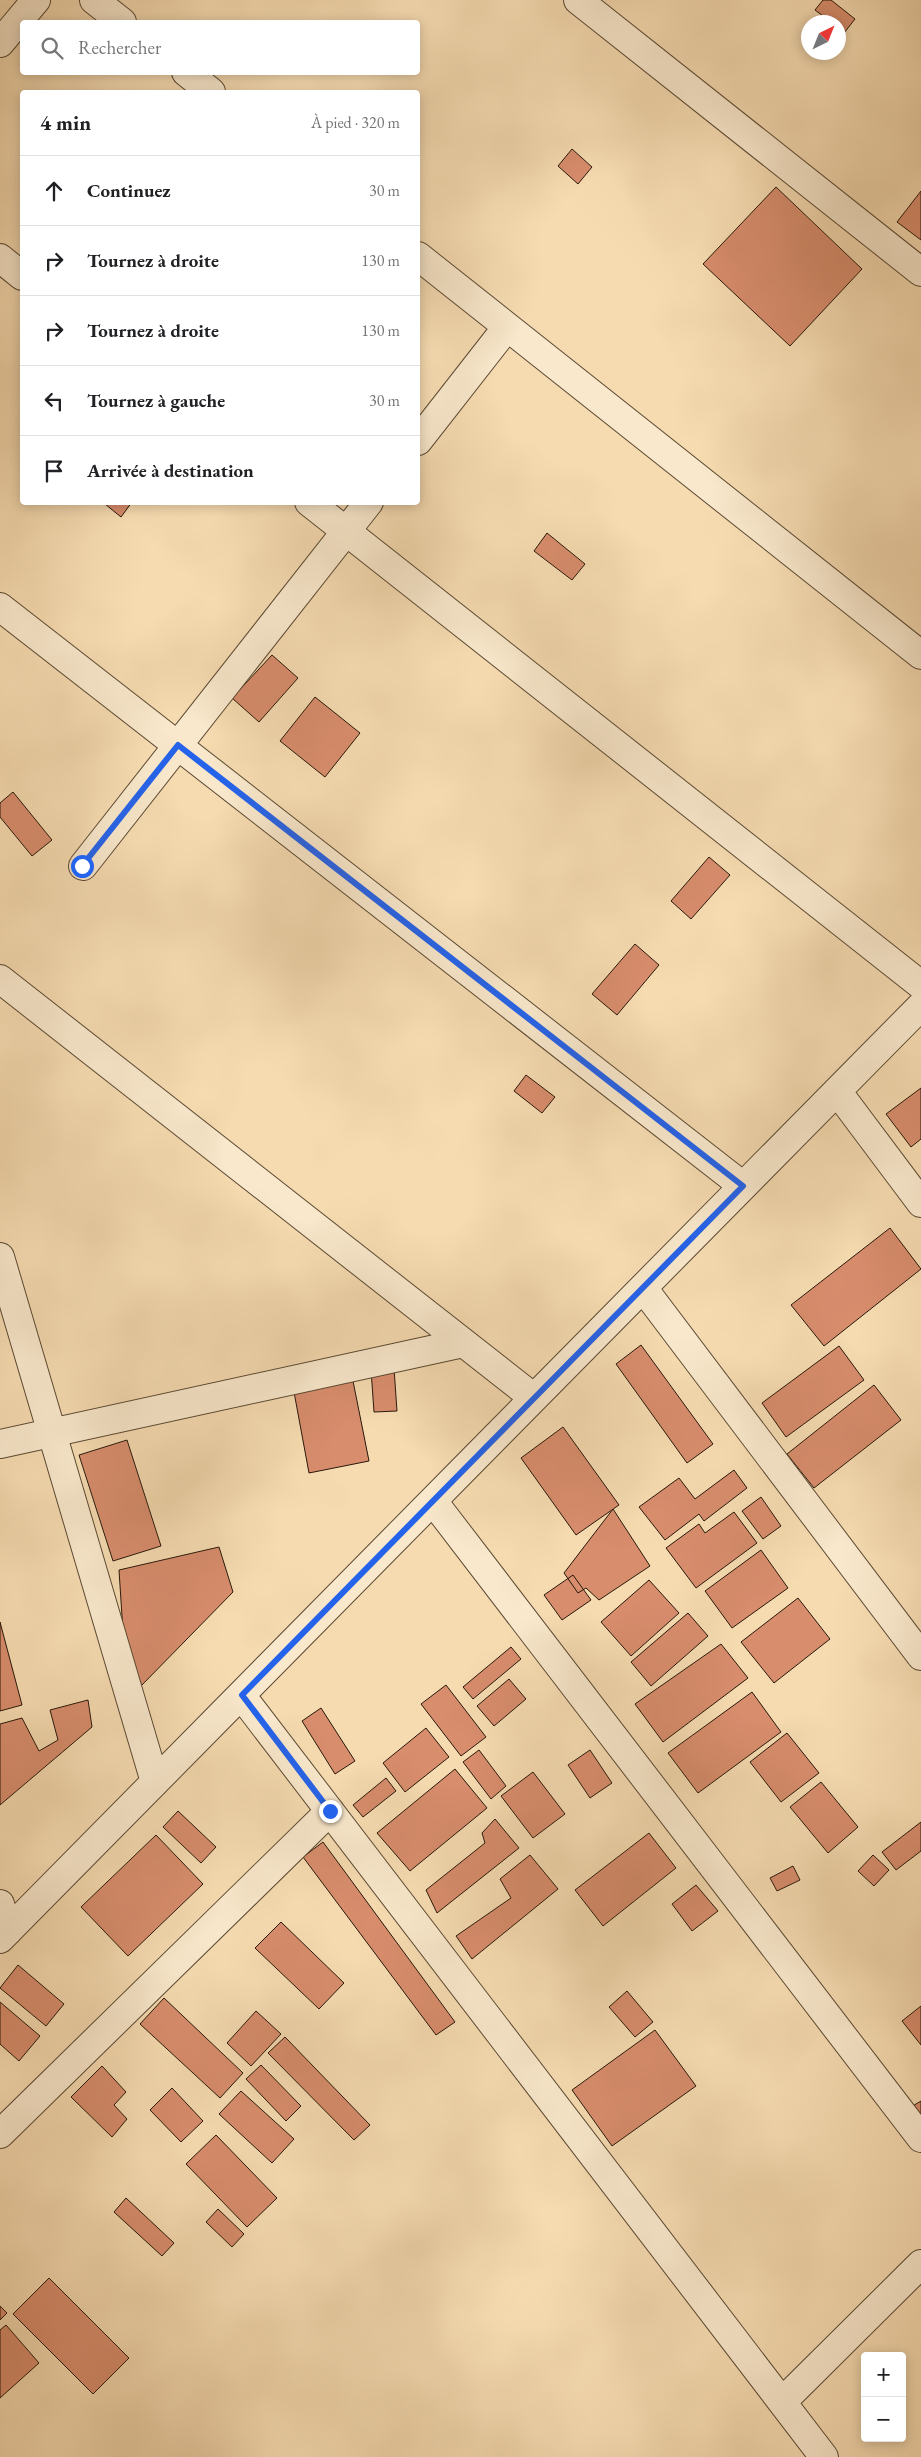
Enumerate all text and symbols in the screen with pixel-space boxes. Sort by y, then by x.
north arrow [801,15,846,60]
search box [20,20,420,75]
icon: search [38,34,66,62]
text: Rechercher [78,35,161,60]
text: 4 min [40,109,91,136]
text: À pied · 320 m [311,112,400,133]
icon: ahead [40,177,68,205]
text: Continuez [87,178,171,203]
text: 30 m [369,180,400,201]
icon: right [40,247,68,275]
text: Tournez à droite [87,248,219,273]
text: 130 m [361,250,400,271]
icon: right [40,317,68,345]
text: Tournez à droite [87,318,219,343]
text: 130 m [361,320,400,341]
icon: left [40,387,68,415]
text: Tournez à gauche [87,388,225,413]
text: 30 m [369,390,400,411]
icon: arrive [40,457,68,485]
text: Arrivée à destination [87,458,254,483]
route start [71,855,94,878]
route end [319,1800,342,1823]
map controls [861,2352,906,2442]
button: + [861,2352,906,2397]
button: − [861,2397,906,2442]

